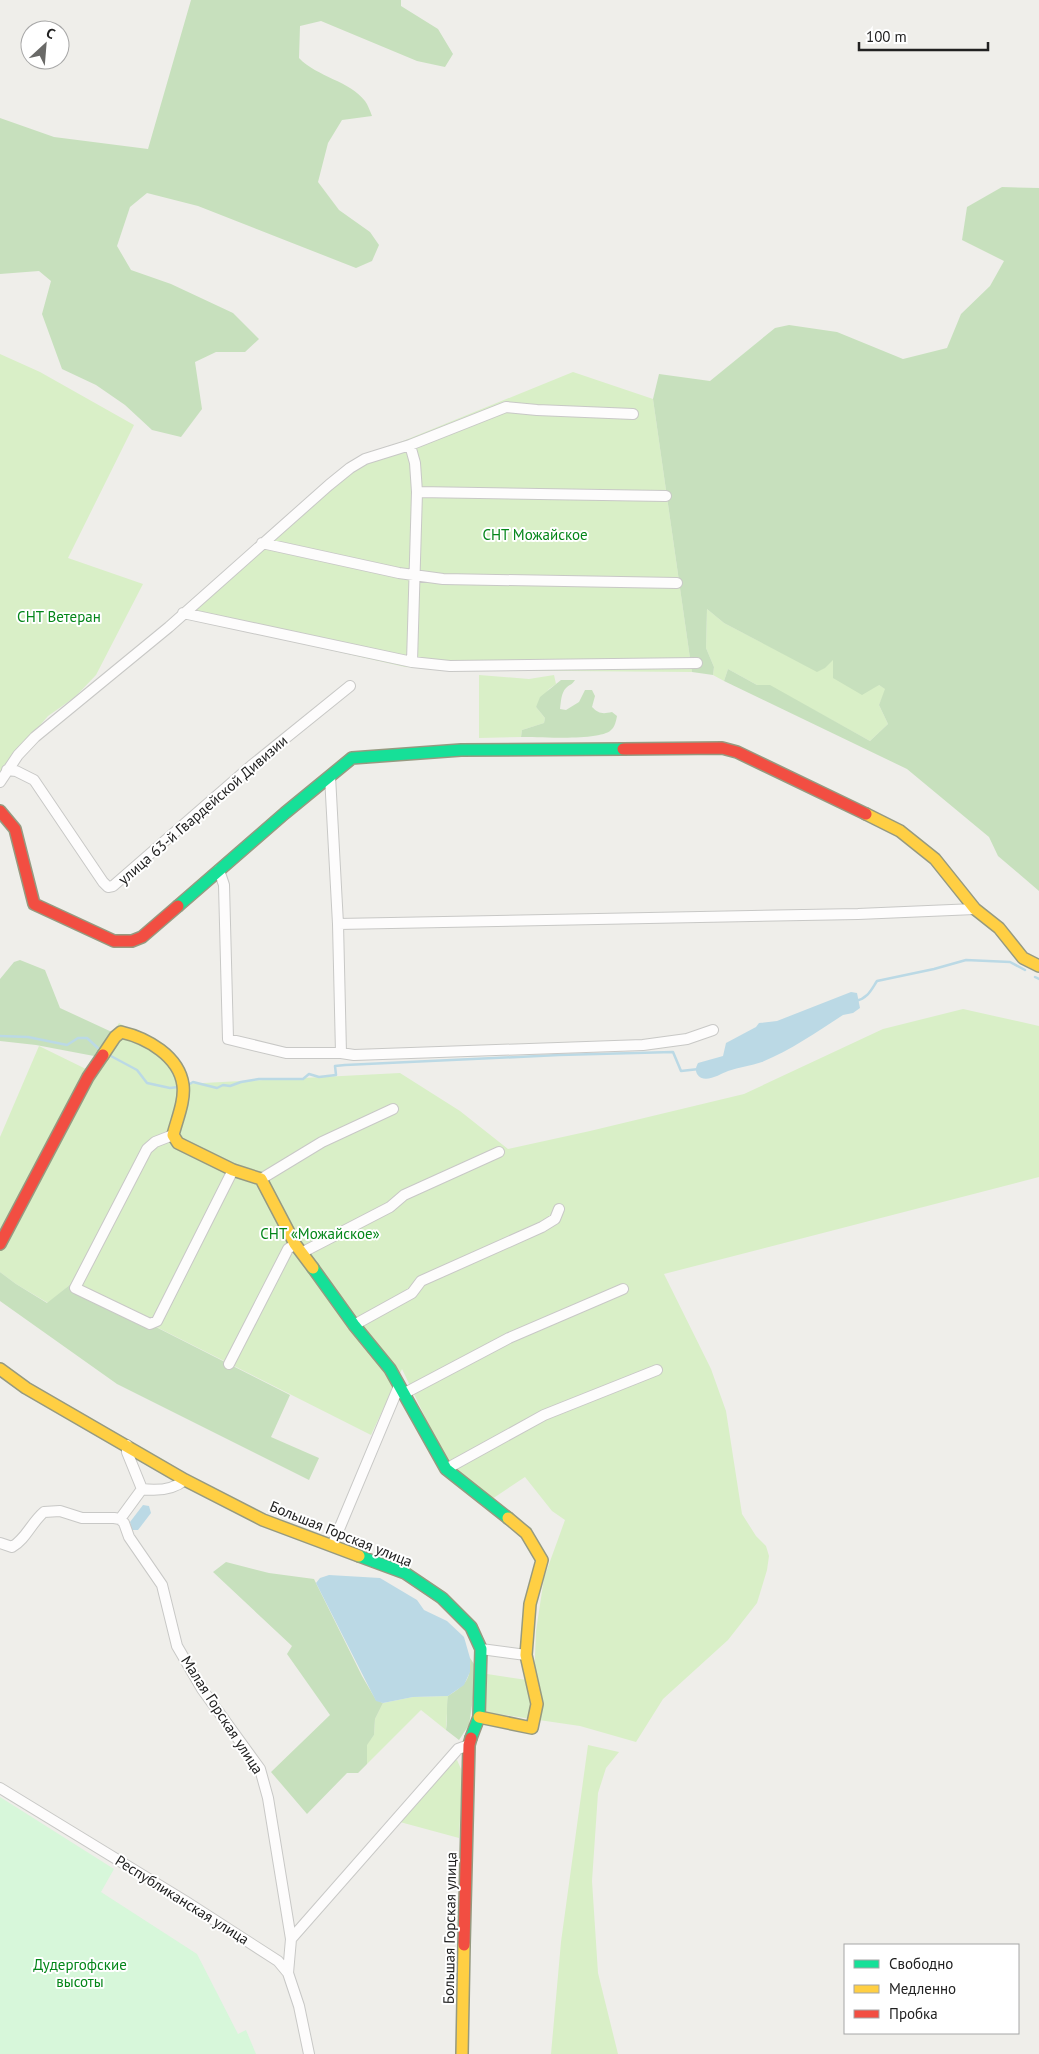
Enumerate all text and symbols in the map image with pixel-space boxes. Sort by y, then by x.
north arrow [20,20,70,70]
scale bar [859,20,988,52]
text: С [43,24,58,43]
text: 100 m [866,27,907,46]
park label: СНТ Можайское [482,525,588,544]
park label: СНТ Ветеран [17,607,101,626]
street label: улица 63-й Гвардейской Дивизии [114,731,291,888]
park label: СНТ «Можайское» [260,1224,380,1243]
street label: Большая Горская улица [267,1496,415,1571]
street label: Малая Горская улица [177,1652,268,1777]
street label: Республиканская улица [112,1851,253,1948]
street label: Большая Горская улица [439,1852,460,2004]
legend [844,1944,1019,2034]
text: Свободно [889,1954,953,1973]
park label: Дудергофские высоты [33,1955,127,1991]
text: Медленно [889,1979,956,1998]
text: Пробка [889,2004,938,2023]

